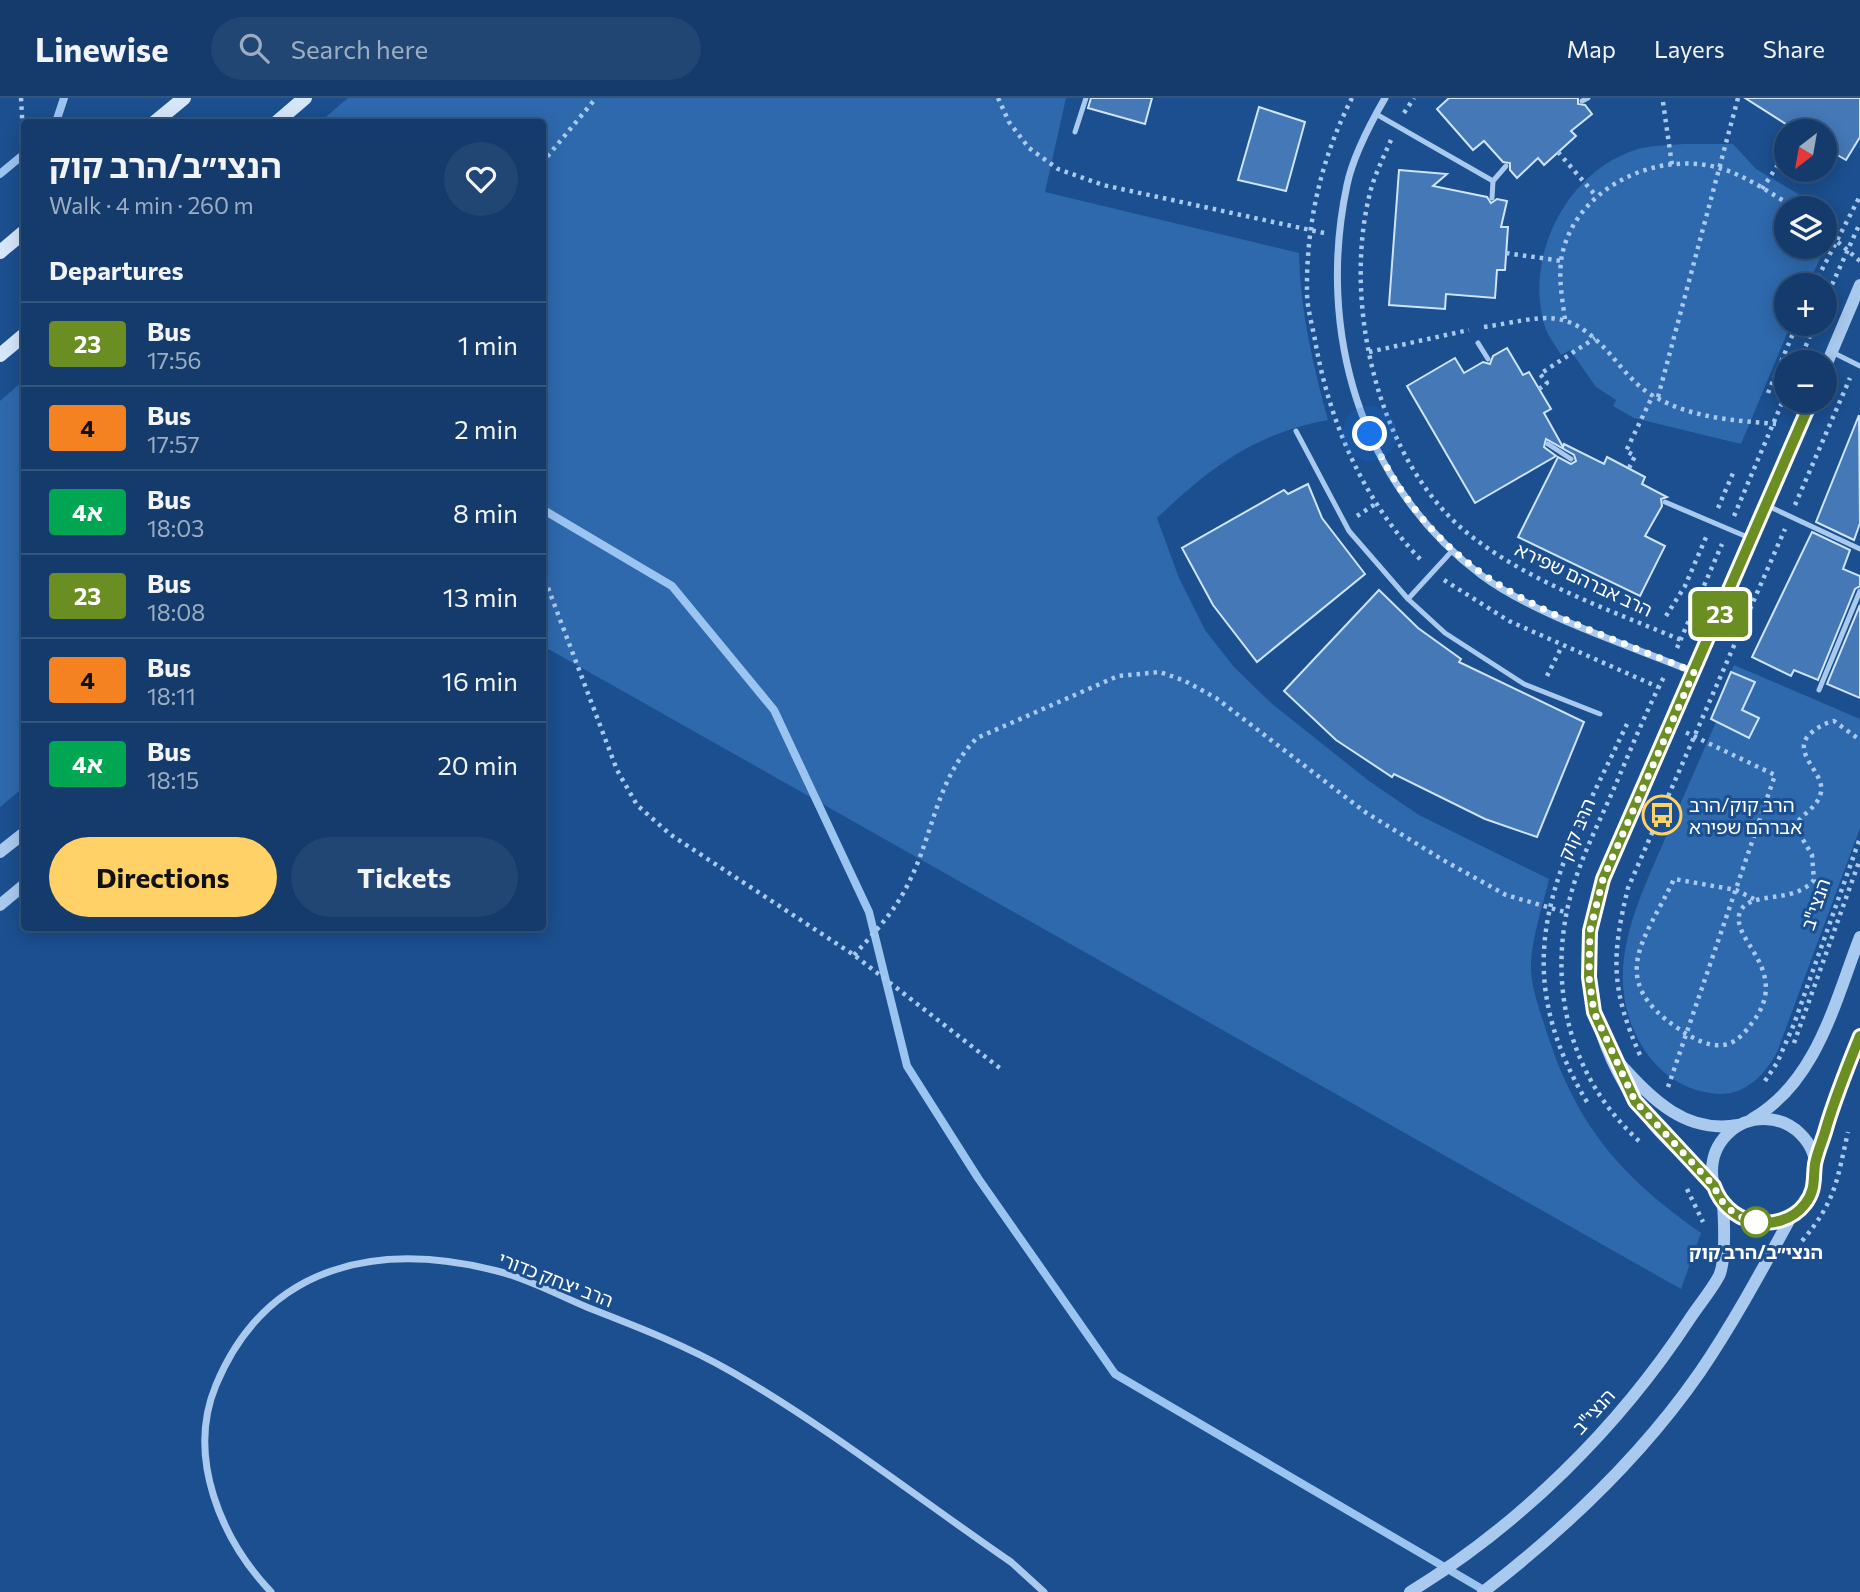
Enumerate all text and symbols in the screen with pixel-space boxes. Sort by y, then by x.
search box [211,17,701,80]
text: Linewise [35,28,169,69]
icon: search [235,29,273,67]
text: Search here [291,33,428,64]
text: Map [1567,34,1616,63]
text: Layers [1654,34,1725,63]
text: Share [1763,34,1825,63]
north arrow [1774,119,1838,182]
map controls [1774,119,1837,413]
button: heart [444,142,518,216]
text: הנצי״ב/הרב קוק [49,144,282,185]
text: Walk · 4 min · 260 m [49,191,254,219]
button: layers [1774,196,1837,259]
text: Departures [49,254,184,285]
button: + [1774,273,1837,336]
text: Bus [147,315,191,346]
text: 23 [74,329,101,358]
text: 1 min [458,329,518,360]
text: 17:56 [147,346,202,374]
button: − [1774,350,1837,413]
text: Bus [147,399,191,430]
text: 4 [80,413,95,442]
text: 2 min [454,413,518,444]
your location [1352,416,1387,451]
text: 17:57 [147,430,200,458]
text: Bus [147,483,191,514]
text: 4א [72,497,103,526]
text: 8 min [453,497,518,528]
text: 18:03 [147,514,204,542]
street label: הרב אברהם שפירא [1512,537,1656,621]
text: Bus [147,567,191,598]
text: 23 [74,581,101,610]
text: 13 min [443,581,518,612]
line badge: 23 [1688,591,1752,637]
text: 18:08 [147,598,205,626]
text: 23 [1706,599,1734,628]
text: Bus [147,651,191,682]
text: 4 [80,665,95,694]
text: 16 min [442,665,518,696]
text: 18:11 [147,682,196,710]
text: Bus [147,735,191,766]
text: 4א [72,749,103,778]
text: 20 min [437,749,518,780]
text: 18:15 [147,766,199,794]
place label: הרב קוק/הרב אברהם שפירא [1689,793,1802,838]
bus stop icon: הרב קוק/הרב אברהם שפירא [1641,794,1683,836]
street label: הרב קוק [1553,795,1599,863]
button: Directions [49,837,277,917]
button: Tickets [291,837,518,917]
street label: הנצי"ב [1796,875,1834,933]
marker: הנצי״ב/הרב קוק [1741,1207,1771,1237]
place label: הנצי״ב/הרב קוק [1689,1240,1823,1263]
street label: הרב יצחק כדורי [495,1247,617,1311]
street label: הנצי"ב [1567,1384,1619,1438]

